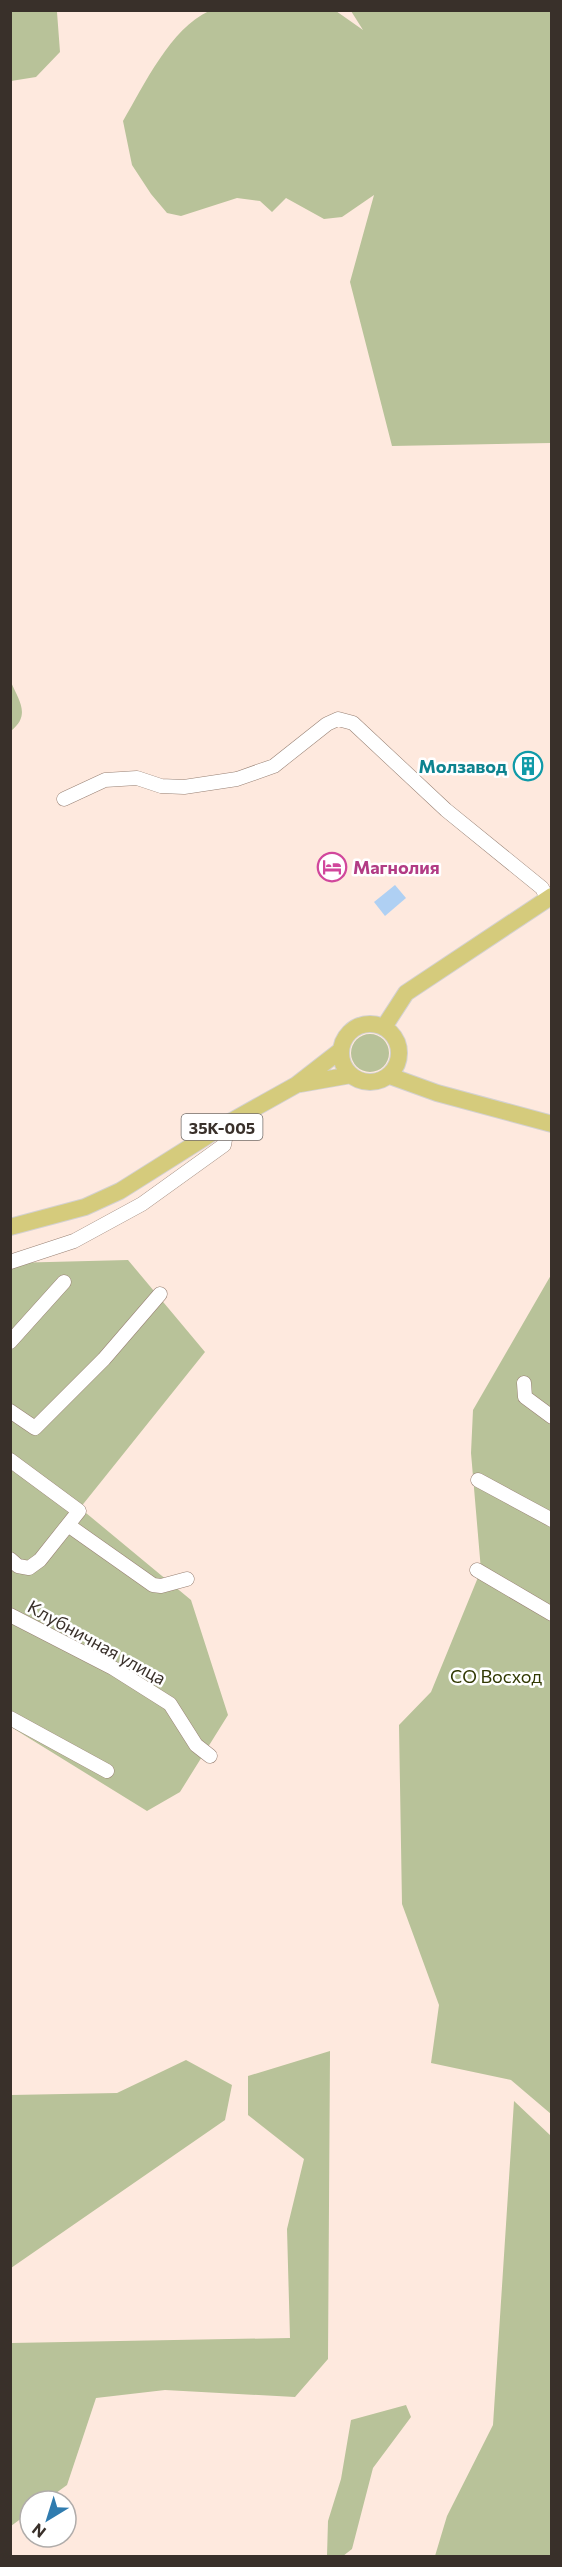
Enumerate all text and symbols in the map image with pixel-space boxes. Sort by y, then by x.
building icon: Молзавод [512,750,544,782]
place label: Молзавод [419,755,507,777]
hotel icon: Магнолия [316,851,348,883]
place label: Магнолия [353,856,440,878]
road number: 35К-005 [182,1114,262,1140]
street label: Клубничная улица [24,1595,170,1689]
park label: СО Восход [450,1665,543,1687]
north arrow [18,2489,78,2549]
text: N [28,2520,49,2542]

